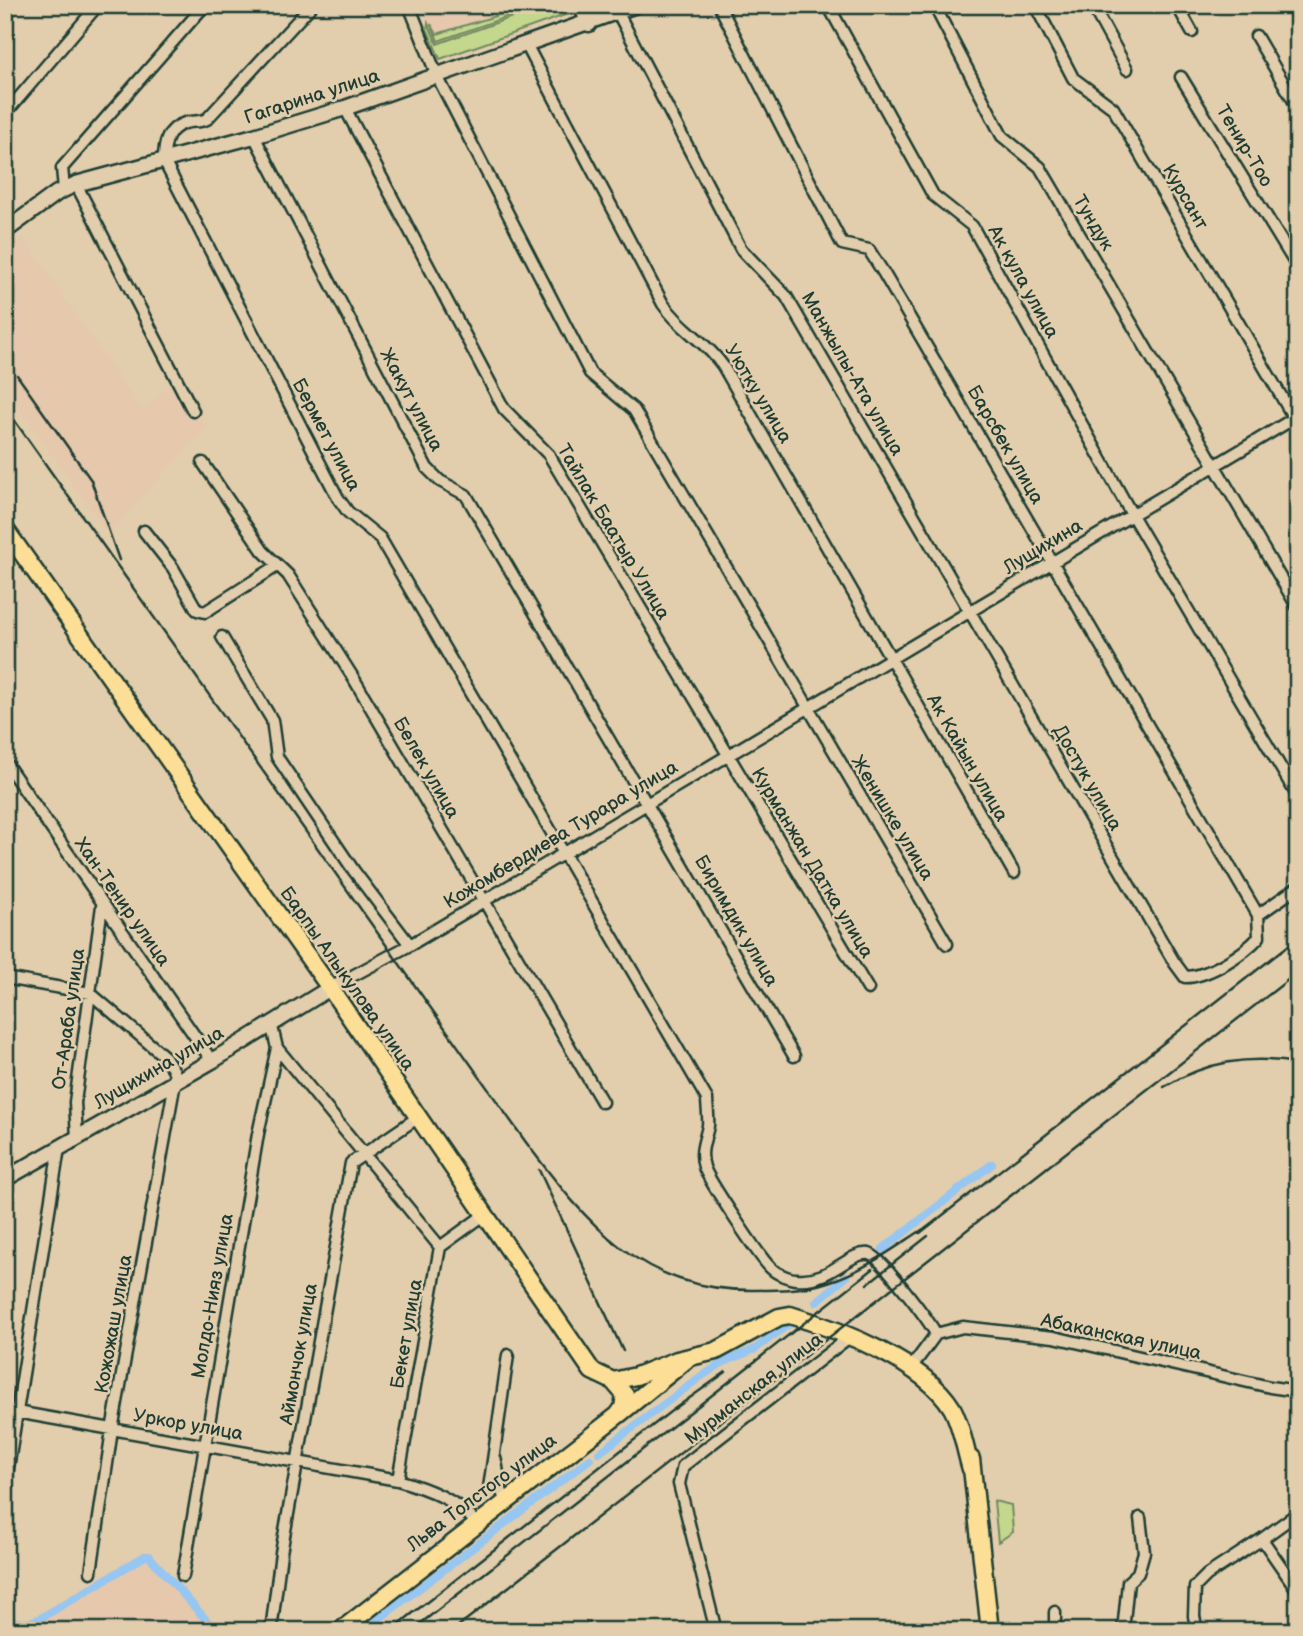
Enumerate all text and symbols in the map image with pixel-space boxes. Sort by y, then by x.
street label: Гагарина улица [241,64,383,130]
street label: Тенир-Тоо [1211,101,1277,191]
street label: Курсант [1157,160,1213,234]
street label: Тундук [1067,191,1119,255]
street label: Ак кула улица [982,221,1063,342]
street label: Манжылы-Ата улица [796,288,908,460]
street label: Уютку улица [719,340,797,448]
street label: Жакут улица [374,345,448,455]
street label: Бермет улица [287,375,365,495]
street label: Барсбек улица [962,382,1048,508]
street label: Тайлак Баатыр Улица [551,440,675,624]
street label: Лущихина [998,514,1087,580]
street label: Ак Кайын улица [921,689,1013,826]
street label: Белек улица [388,713,464,823]
street label: Достук улица [1048,721,1126,835]
street label: Женишке улица [846,751,938,885]
street label: Кожомбердиева Турара улица [440,756,682,914]
street label: Курманжан Датка улица [746,763,878,963]
street label: Хан-Тенир улица [69,833,175,971]
street label: Биримдик улица [689,851,783,991]
street label: Барпы Алыкулова улица [275,883,419,1075]
street label: От-Араба улица [48,947,90,1091]
street label: Лущихина улица [89,1022,228,1115]
street label: Молдо-Нияз улица [187,1212,239,1380]
street label: Кожожаш улица [90,1253,138,1395]
street label: Бекет улица [386,1277,428,1391]
street label: Аймончок улица [275,1282,323,1427]
street label: Абаканская улица [1038,1309,1203,1365]
street label: Мурманская улица [681,1328,827,1450]
street label: Уркор улица [131,1404,245,1446]
street label: Льва Толстого улица [402,1429,561,1557]

